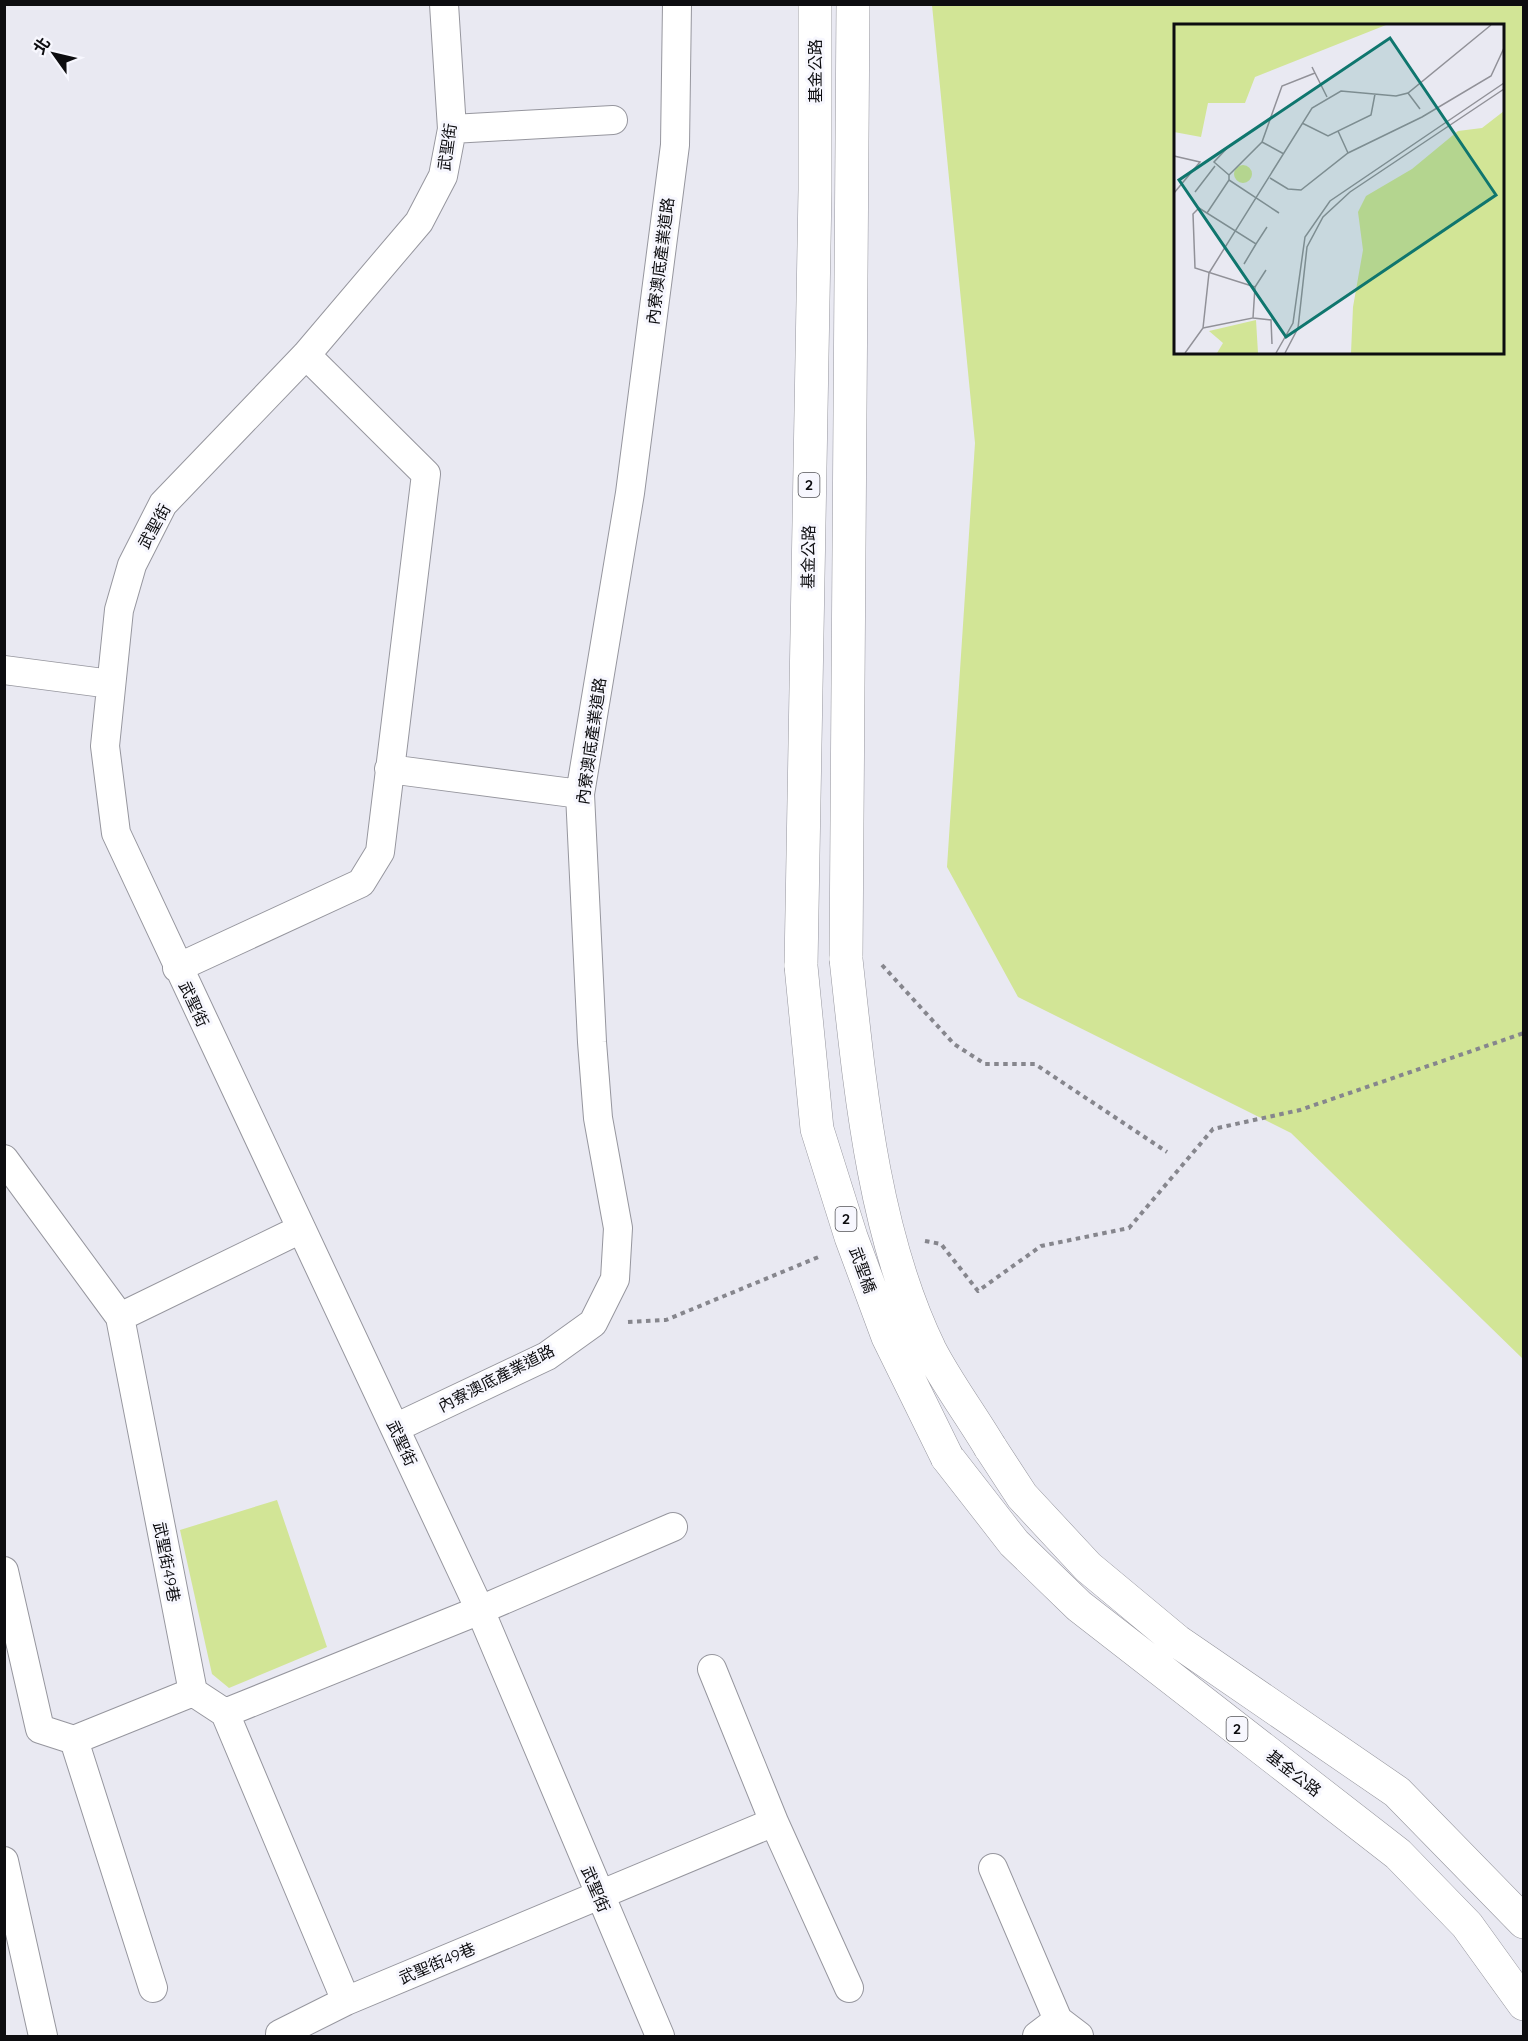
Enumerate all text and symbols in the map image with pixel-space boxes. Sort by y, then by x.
north arrow [24,24,84,84]
inset map [1174,24,1504,354]
text: 北 [29,33,54,58]
street label: 基金公路 [805,39,825,103]
street label: 武聖街 [434,122,460,172]
street label: 內寮澳底產業道路 [642,196,678,326]
road number: 2 [798,473,820,497]
street label: 武聖街 [134,500,174,552]
street label: 基金公路 [797,525,819,589]
street label: 內寮澳底產業道路 [572,676,610,806]
street label: 武聖街 [175,978,213,1030]
road number: 2 [836,1207,856,1231]
street label: 武聖橋 [845,1244,881,1296]
street label: 內寮澳底產業道路 [434,1340,558,1416]
street label: 武聖街 [383,1417,421,1469]
street label: 武聖街49巷 [149,1520,185,1604]
road number: 2 [1226,1717,1248,1741]
street label: 基金公路 [1263,1745,1325,1801]
street label: 武聖街 [577,1863,615,1915]
street label: 武聖街49巷 [396,1938,478,1988]

